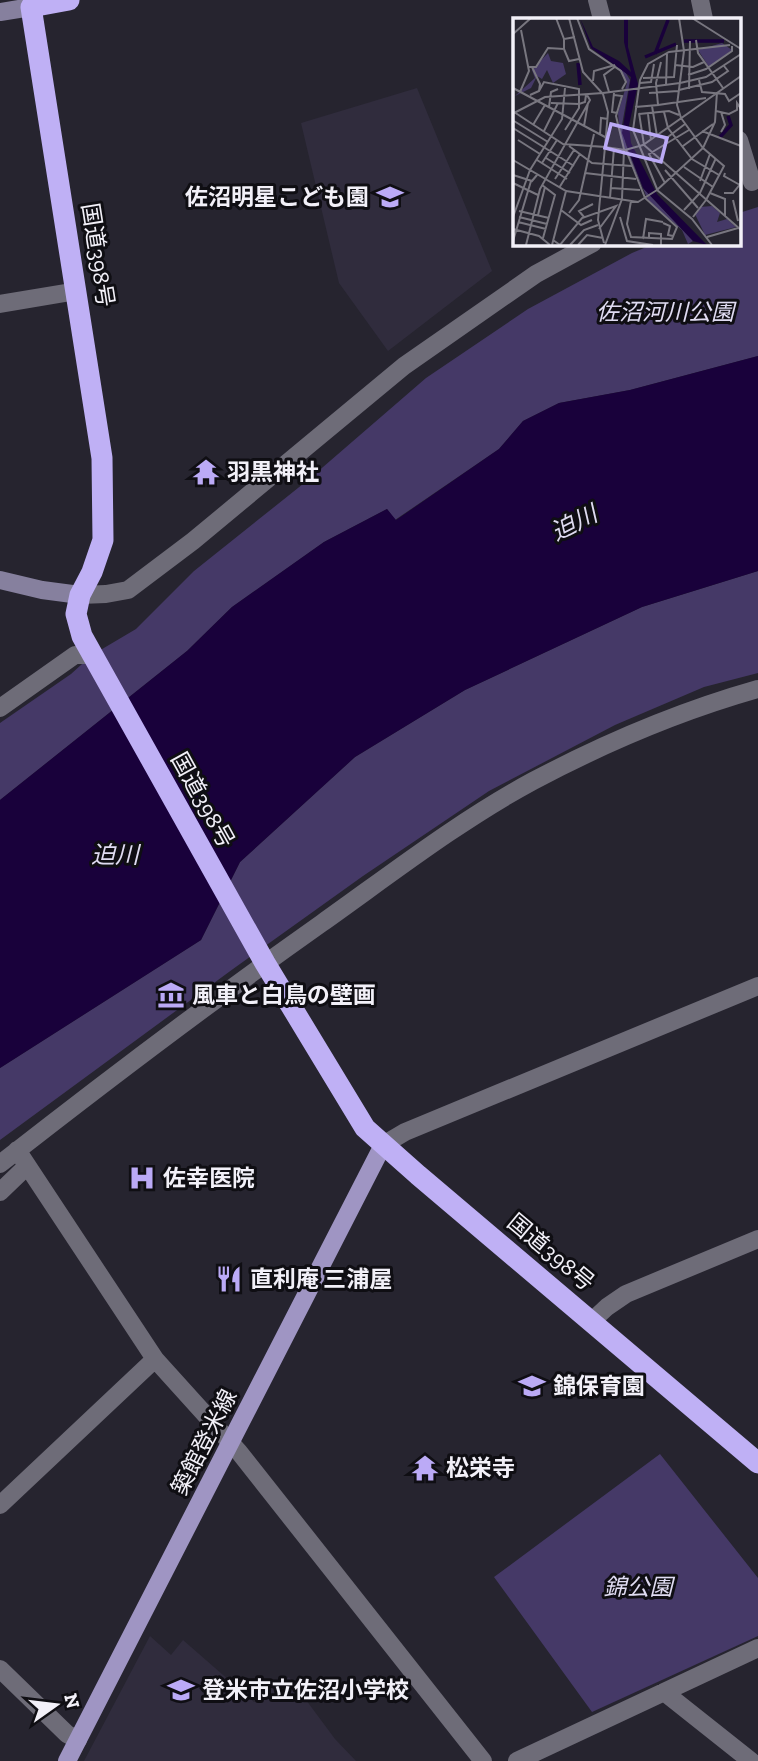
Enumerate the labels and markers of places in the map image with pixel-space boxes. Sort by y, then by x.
school or university icon: 佐沼明星こども園 [375,182,405,212]
place label: 佐沼明星こども園 [185,183,369,211]
temple icon: 羽黒神社 [191,457,221,487]
place label: 羽黒神社 [227,458,319,486]
museum icon: 風車と白鳥の壁画 [156,980,186,1010]
place label: 風車と白鳥の壁画 [192,981,376,1009]
hospital icon: 佐幸医院 [127,1163,157,1193]
place label: 佐幸医院 [163,1164,255,1192]
restaurant icon: 直利庵 三浦屋 [214,1264,244,1294]
place label: 直利庵 三浦屋 [250,1265,392,1293]
school or university icon: 錦保育園 [517,1371,547,1401]
place label: 錦保育園 [553,1372,645,1400]
temple icon: 松栄寺 [410,1453,440,1483]
place label: 松栄寺 [446,1454,515,1482]
school or university icon: 登米市立佐沼小学校 [166,1675,196,1705]
place label: 登米市立佐沼小学校 [202,1676,409,1704]

